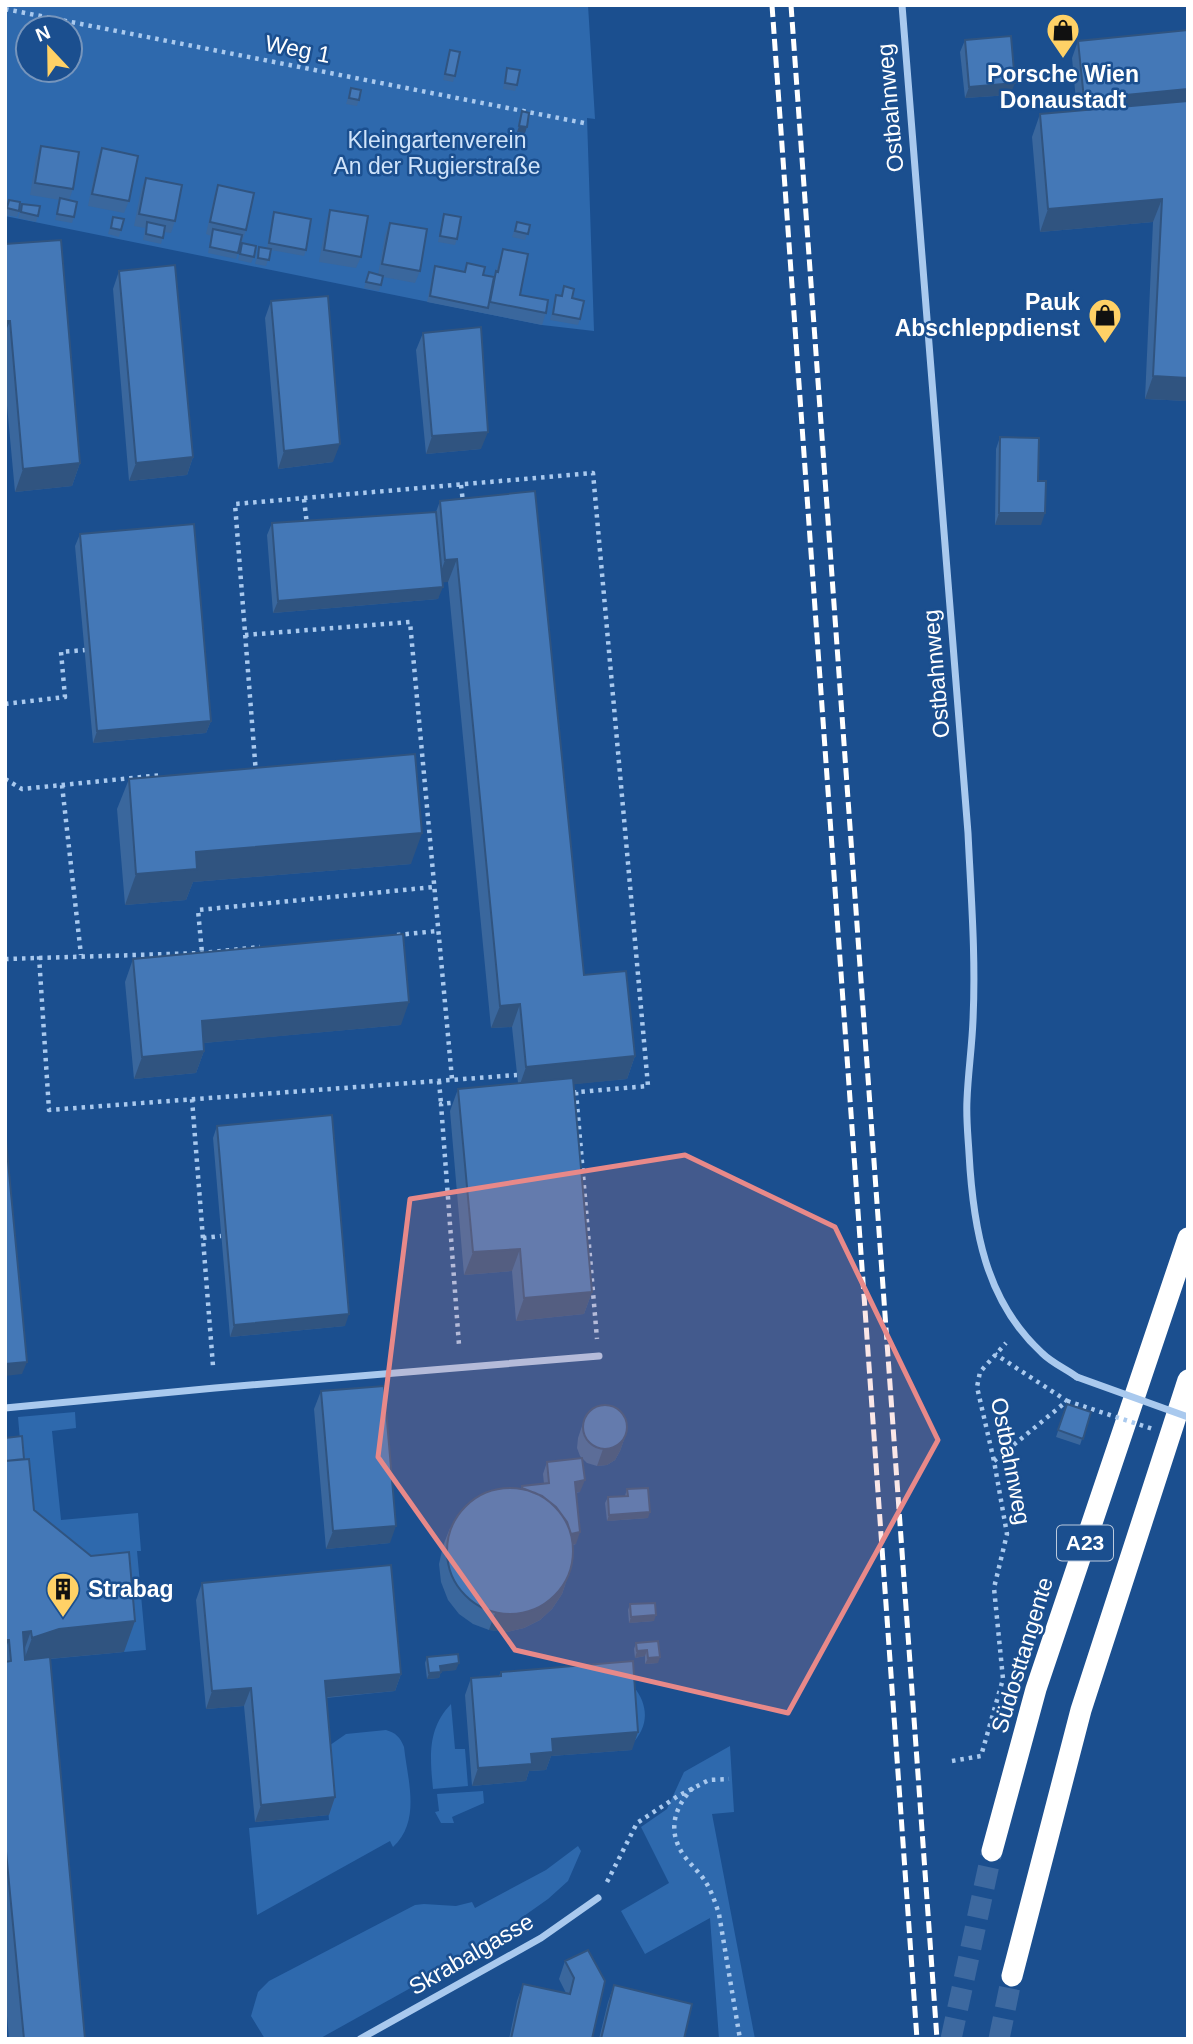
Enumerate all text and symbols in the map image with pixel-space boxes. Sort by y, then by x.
shop icon: Porsche Wien Donaustadt [1044,11,1082,60]
north arrow [14,14,84,84]
text: N [33,21,53,46]
street label: Weg 1 [263,30,333,68]
street label: Ostbahnweg [871,43,909,173]
place label: Porsche Wien Donaustadt [987,61,1139,113]
park label: Kleingartenverein An der Rugierstraße [333,127,541,179]
place label: Pauk Abschleppdienst [895,289,1080,341]
shop icon: Pauk Abschleppdienst [1086,296,1124,345]
street label: Ostbahnweg [917,609,955,739]
street label: Ostbahnweg [986,1395,1036,1527]
road number: A23 [1057,1526,1113,1560]
building icon: Strabag [44,1570,82,1619]
street label: Südosttangente [986,1574,1058,1736]
place label: Strabag [88,1576,174,1602]
street label: Skrabalgasse [404,1908,538,2000]

